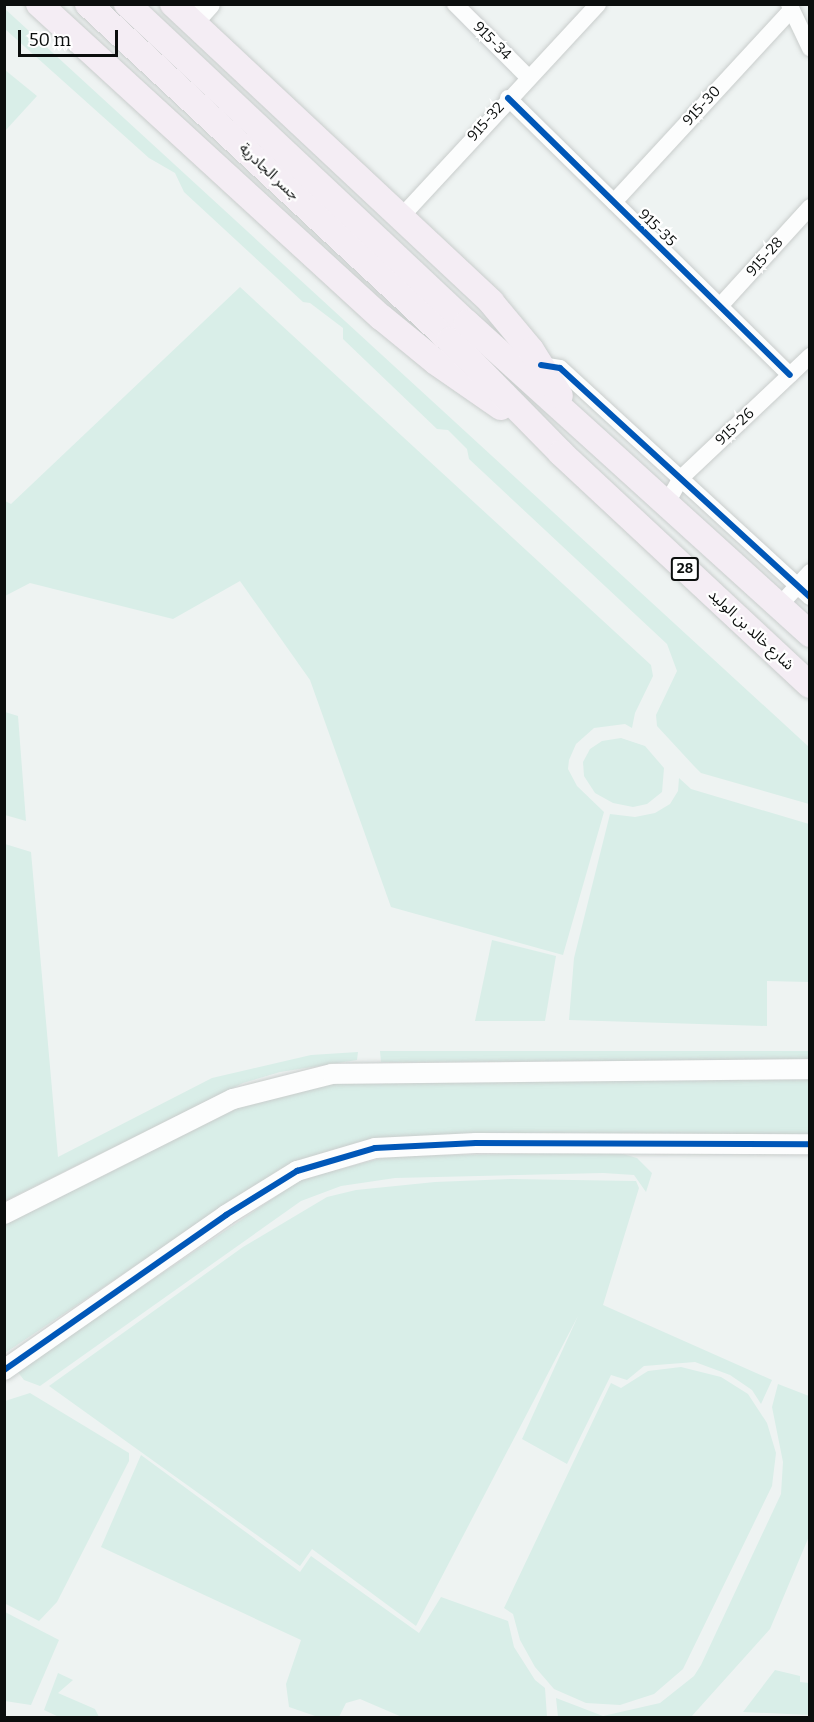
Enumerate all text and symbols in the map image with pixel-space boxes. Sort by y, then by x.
scale bar [21,18,122,56]
street label: 915-34 [469,18,515,64]
text: 50 m [29,29,71,51]
street label: 915-30 [679,82,725,130]
street label: 915-32 [464,99,508,145]
street label: جسر الجادرية [235,140,303,204]
street label: 915-35 [634,206,680,250]
street label: 915-28 [743,234,787,280]
street label: 915-26 [712,405,758,449]
road number: 28 [670,558,700,580]
street label: شارع خالد بن الوليد [705,586,797,674]

